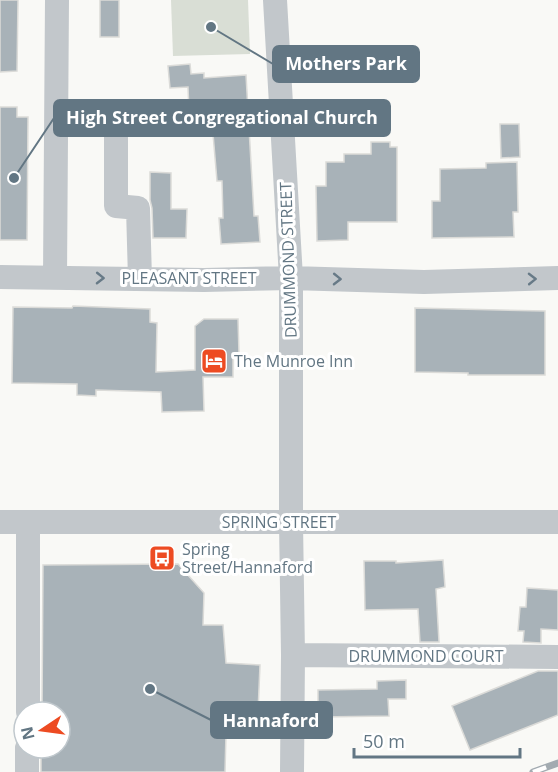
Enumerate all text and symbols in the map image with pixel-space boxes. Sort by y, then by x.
callout: Mothers Park [273,46,419,82]
text: Mothers Park [285,51,408,75]
callout: High Street Congregational Church [54,100,390,136]
text: High Street Congregational Church [66,105,378,129]
street label: DRUMMOND STREET [274,181,302,338]
street label: PLEASANT STREET [122,267,257,289]
one-way arrow [96,271,105,284]
one-way arrow [333,273,342,286]
one-way arrow [528,273,537,285]
hotel icon: The Munroe Inn [199,346,229,376]
place label: The Munroe Inn [234,350,353,372]
street label: SPRING STREET [222,511,337,533]
place label: Spring Street/Hannaford [182,538,313,578]
bus stop icon: Spring Street/Hannaford [147,543,177,573]
street label: DRUMMOND COURT [348,645,504,667]
north arrow [12,700,72,760]
callout: Hannaford [211,702,332,738]
text: Hannaford [223,708,319,732]
scale bar [354,721,520,759]
text: N [15,725,40,742]
text: 50 m [363,729,405,753]

